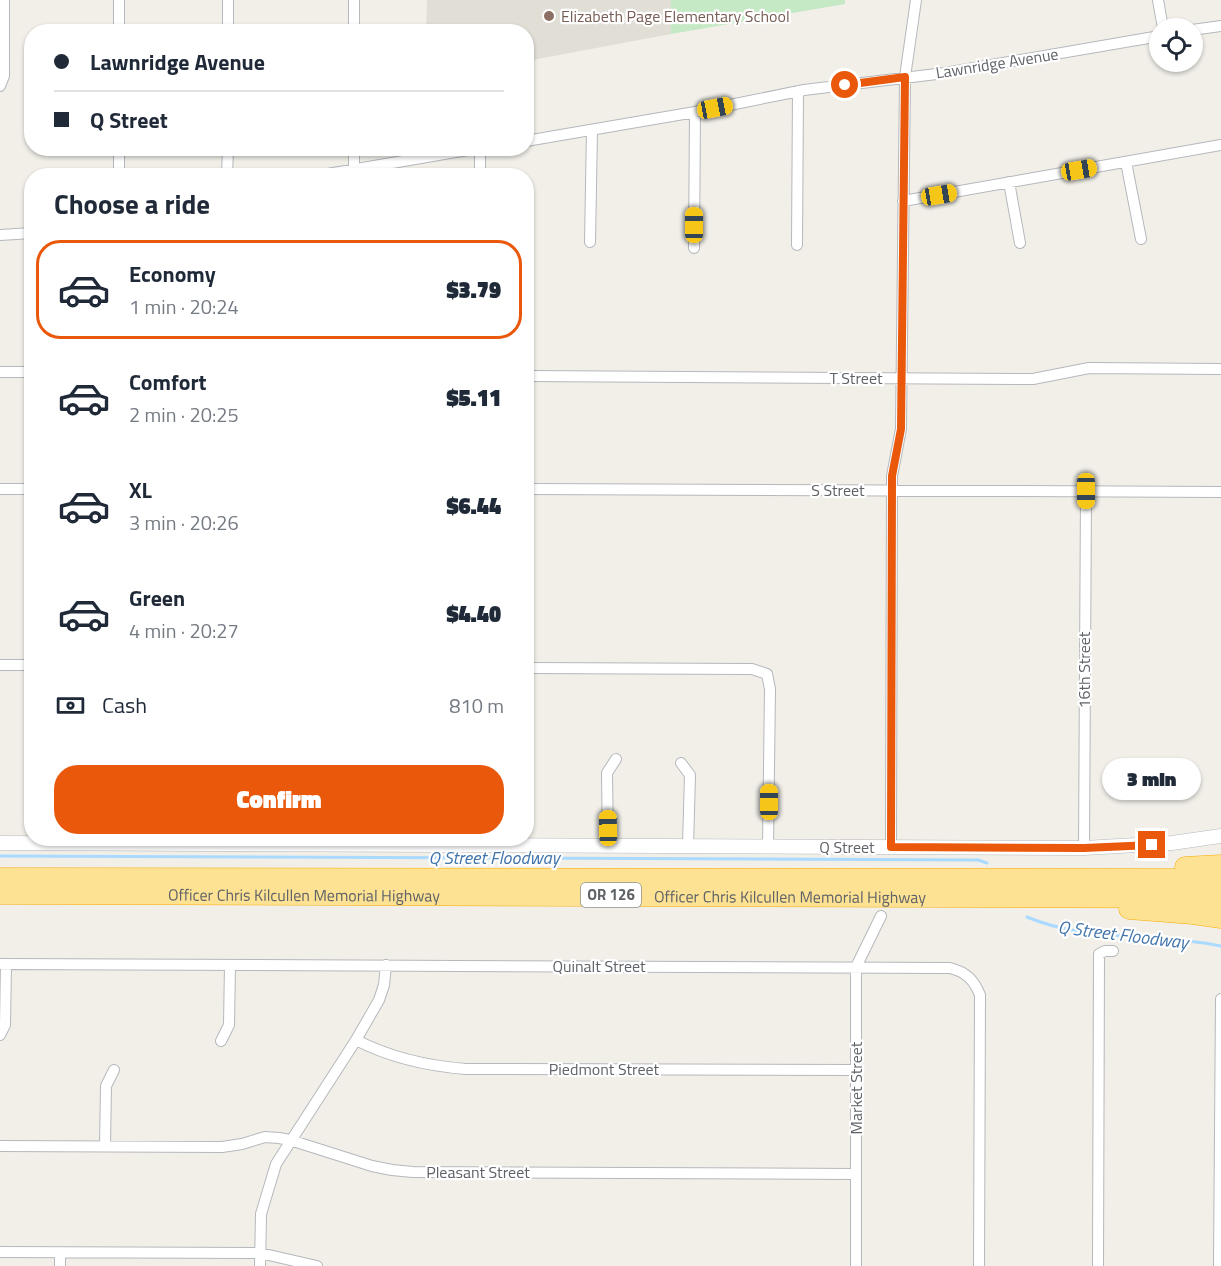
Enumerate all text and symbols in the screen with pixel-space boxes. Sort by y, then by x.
place label: Elizabeth Page Elementary School [561,4,790,28]
marker: Elizabeth Page Elementary School [542,9,556,23]
map controls [1149,18,1203,72]
button: locate [1149,18,1203,72]
street label: Lawnridge Avenue [934,41,1060,85]
text: Lawnridge Avenue [90,45,265,79]
route start [831,71,858,98]
car [696,96,734,120]
text: Q Street [90,103,168,137]
car [1060,158,1098,182]
text: Choose a ride [54,183,210,224]
car [920,183,958,207]
car [685,207,703,243]
text: Economy [129,257,216,291]
icon: car [57,263,111,317]
text: $3.79 [446,273,501,307]
text: 1 min · 20:24 [129,291,239,322]
text: Comfort [129,365,207,399]
street label: T Street [829,366,883,390]
icon: car [57,371,111,425]
text: $5.11 [446,381,501,415]
text: 2 min · 20:25 [129,399,239,430]
text: XL [129,473,152,507]
car [1077,473,1095,509]
street label: S Street [811,478,865,502]
icon: car [57,479,111,533]
text: $6.44 [446,489,501,523]
text: 3 min · 20:26 [129,507,239,538]
text: Green [129,581,185,615]
icon: car [57,587,111,641]
text: $4.40 [446,597,501,631]
text: 4 min · 20:27 [129,615,239,646]
street label: 16th Street [1072,631,1096,708]
text: Cash [102,688,147,722]
icon: cash [54,689,87,722]
text: 810 m [449,690,504,721]
callout: 3 min [1102,758,1202,800]
text: 3 min [1127,763,1176,794]
button: Confirm [54,765,504,834]
car [760,784,778,820]
car [599,810,617,846]
route end [1138,831,1165,858]
street label: Q Street [819,835,875,859]
water label: Q Street Floodway [428,844,561,871]
street label: Officer Chris Kilcullen Memorial Highway [168,883,440,907]
road number: OR 126 [581,883,641,907]
street label: Officer Chris Kilcullen Memorial Highway [654,884,926,909]
water label: Q Street Floodway [1056,913,1192,956]
street label: Quinalt Street [552,954,646,978]
street label: Market Street [844,1041,868,1134]
street label: Piedmont Street [549,1057,660,1081]
street label: Pleasant Street [426,1160,530,1184]

